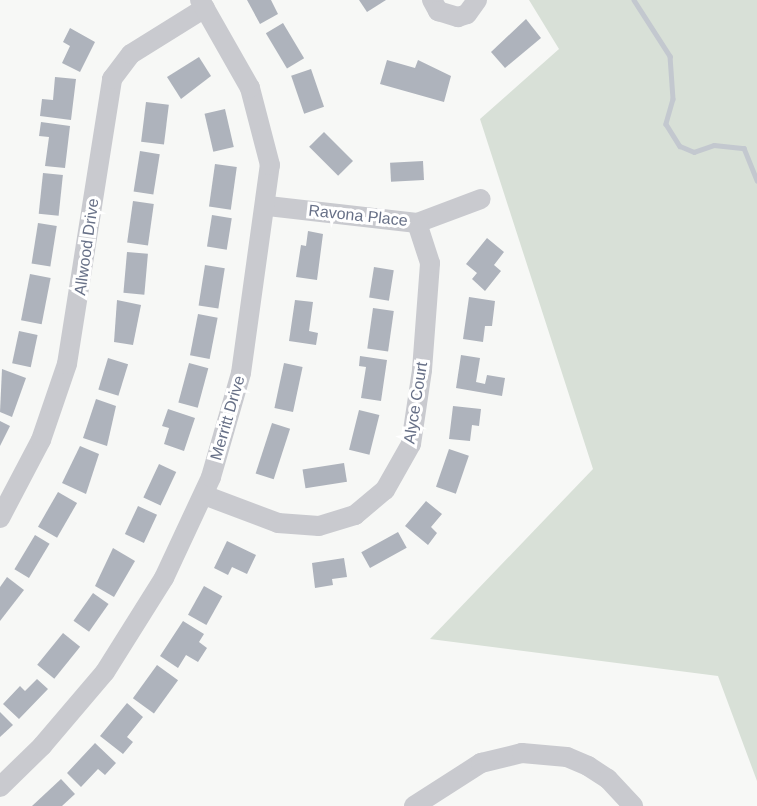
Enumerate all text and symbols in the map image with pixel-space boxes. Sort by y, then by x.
street label: Allwood Drive [71,197,103,297]
street label: Ravona Place [307,201,409,231]
street label: Alyce Court [400,361,432,445]
street label: Merritt Drive [207,373,249,463]

